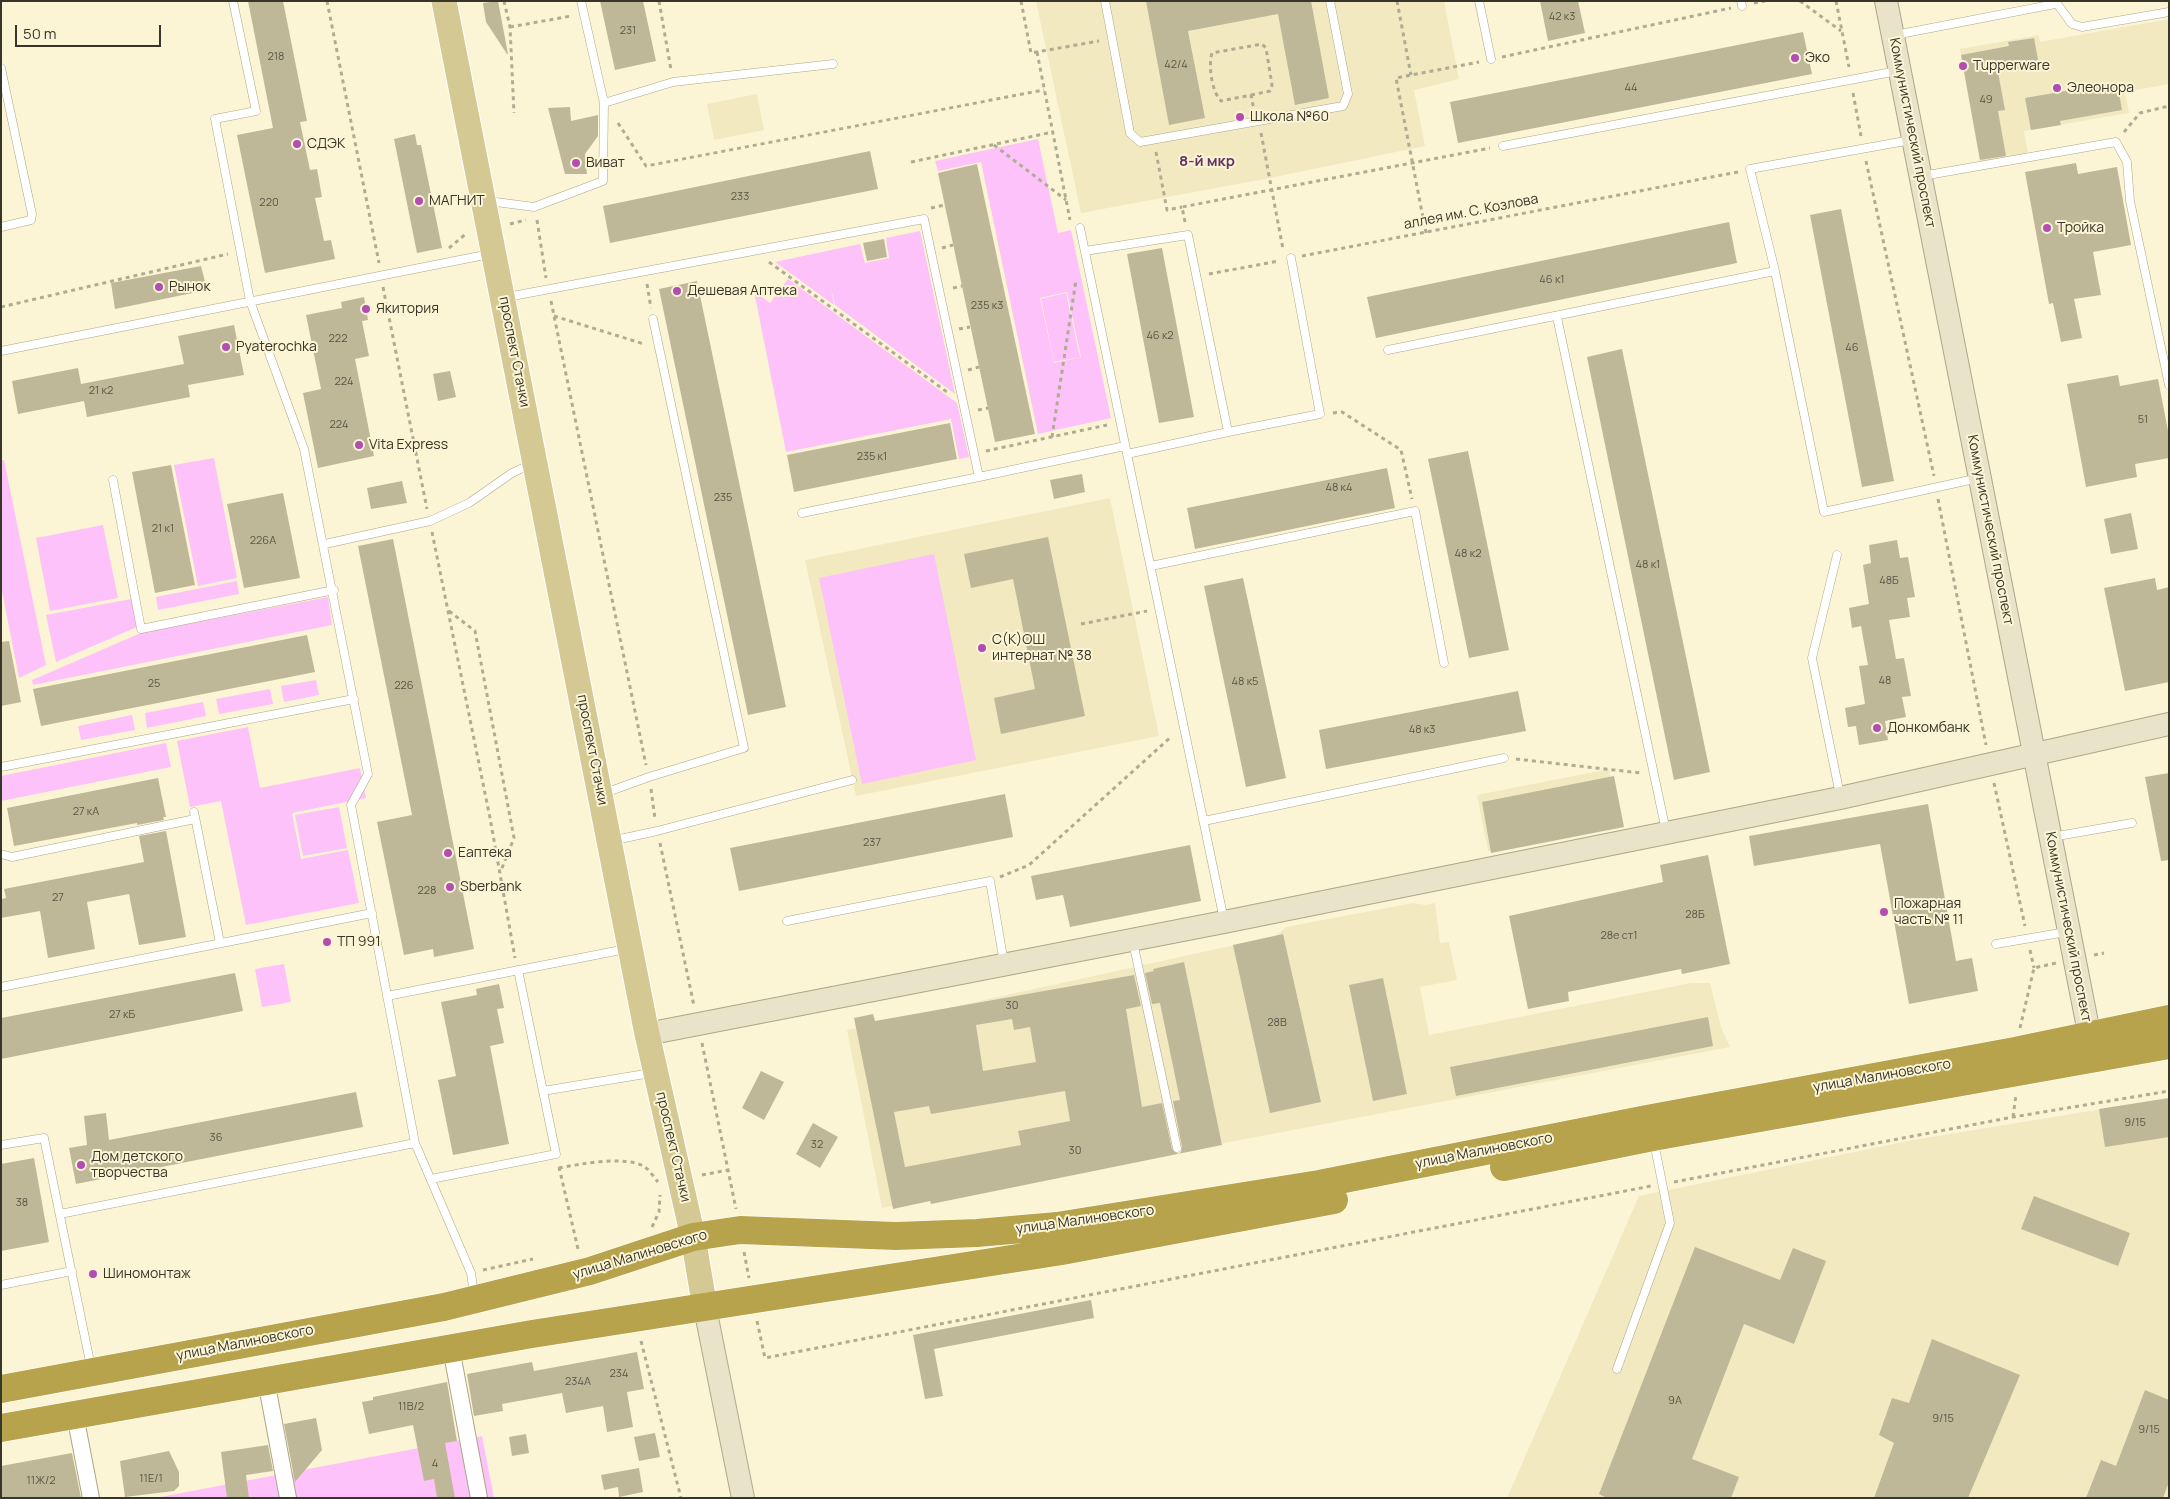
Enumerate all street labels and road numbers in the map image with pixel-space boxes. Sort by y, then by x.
street label: Коммунистический проспект [1885,37,1939,229]
street label: аллея им. С. Козлова [1402,191,1540,233]
street label: проспект Стачки [495,295,533,409]
street label: Коммунистический проспект [1963,434,2017,626]
street label: проспект Стачки [573,693,611,807]
street label: Коммунистический проспект [2041,831,2095,1023]
street label: улица Малиновского [1812,1056,1952,1096]
street label: проспект Стачки [652,1090,694,1204]
street label: улица Малиновского [1414,1129,1554,1173]
street label: улица Малиновского [1015,1202,1155,1238]
street label: улица Малиновского [571,1227,709,1283]
street label: улица Малиновского [175,1321,315,1365]

